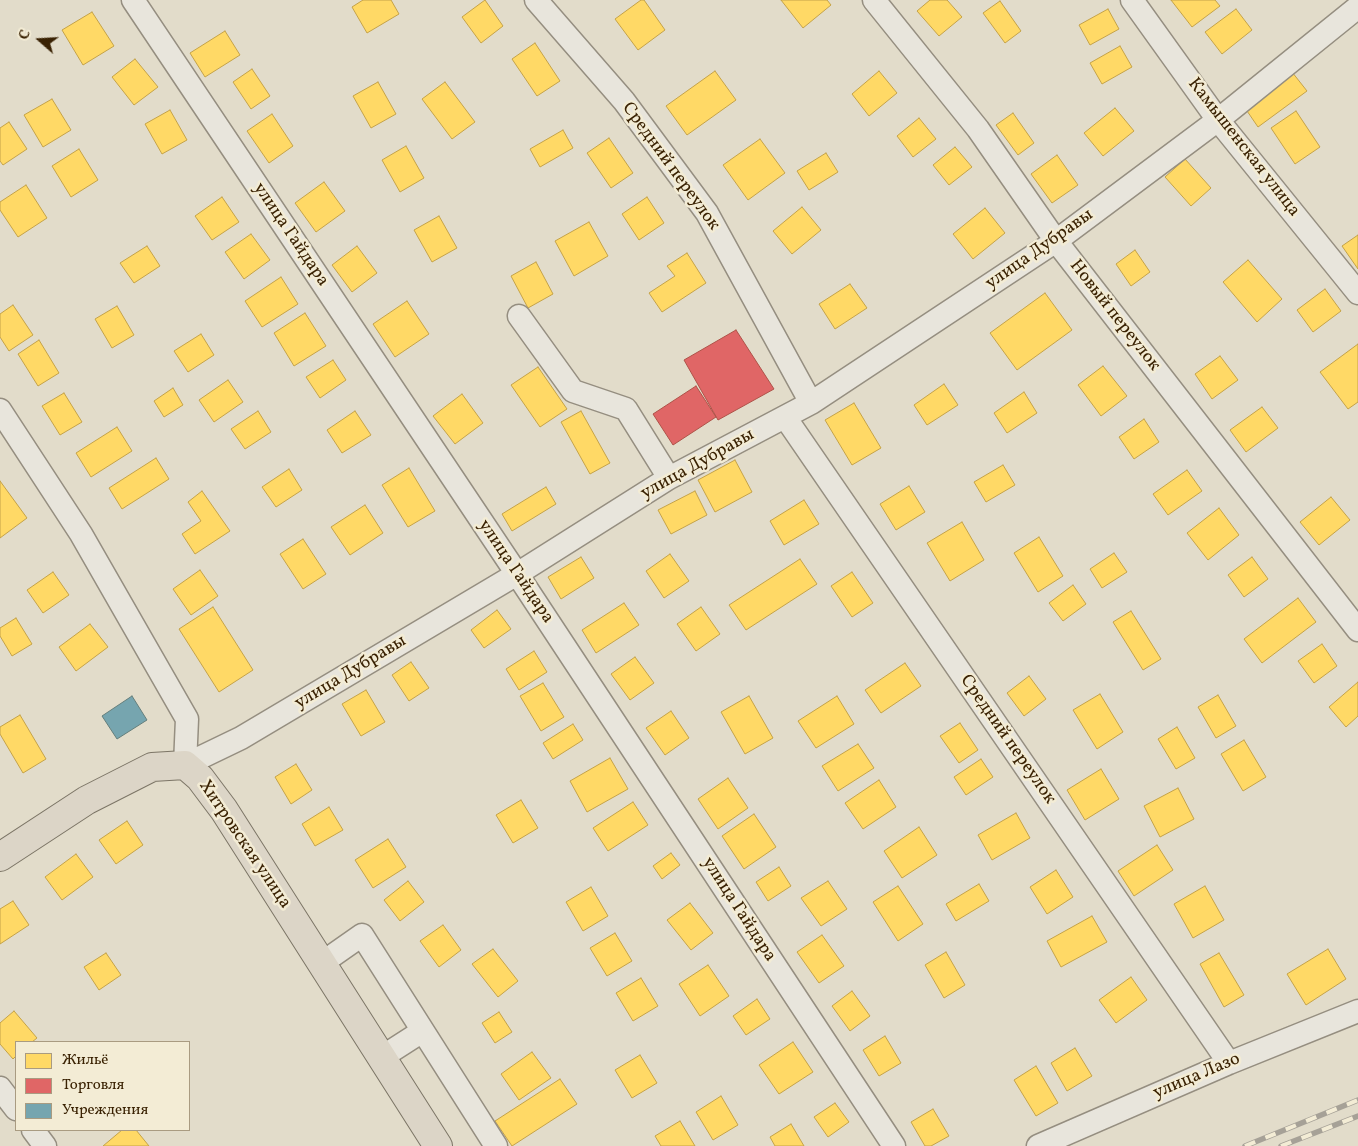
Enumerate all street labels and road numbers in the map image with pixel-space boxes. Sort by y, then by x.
street label: Камышенская улица [1182,74,1304,222]
street label: Средний переулок [616,99,724,235]
street label: улица Гайдара [247,179,333,291]
street label: улица Дубравы [982,205,1098,295]
street label: Новый переулок [1064,256,1164,376]
street label: улица Дубравы [637,425,759,505]
street label: улица Гайдара [472,516,558,628]
street label: улица Дубравы [291,631,411,715]
street label: Средний переулок [954,671,1060,809]
street label: Хитровская улица [193,777,295,913]
street label: улица Гайдара [696,854,780,966]
street label: улица Лазо [1150,1049,1244,1105]

